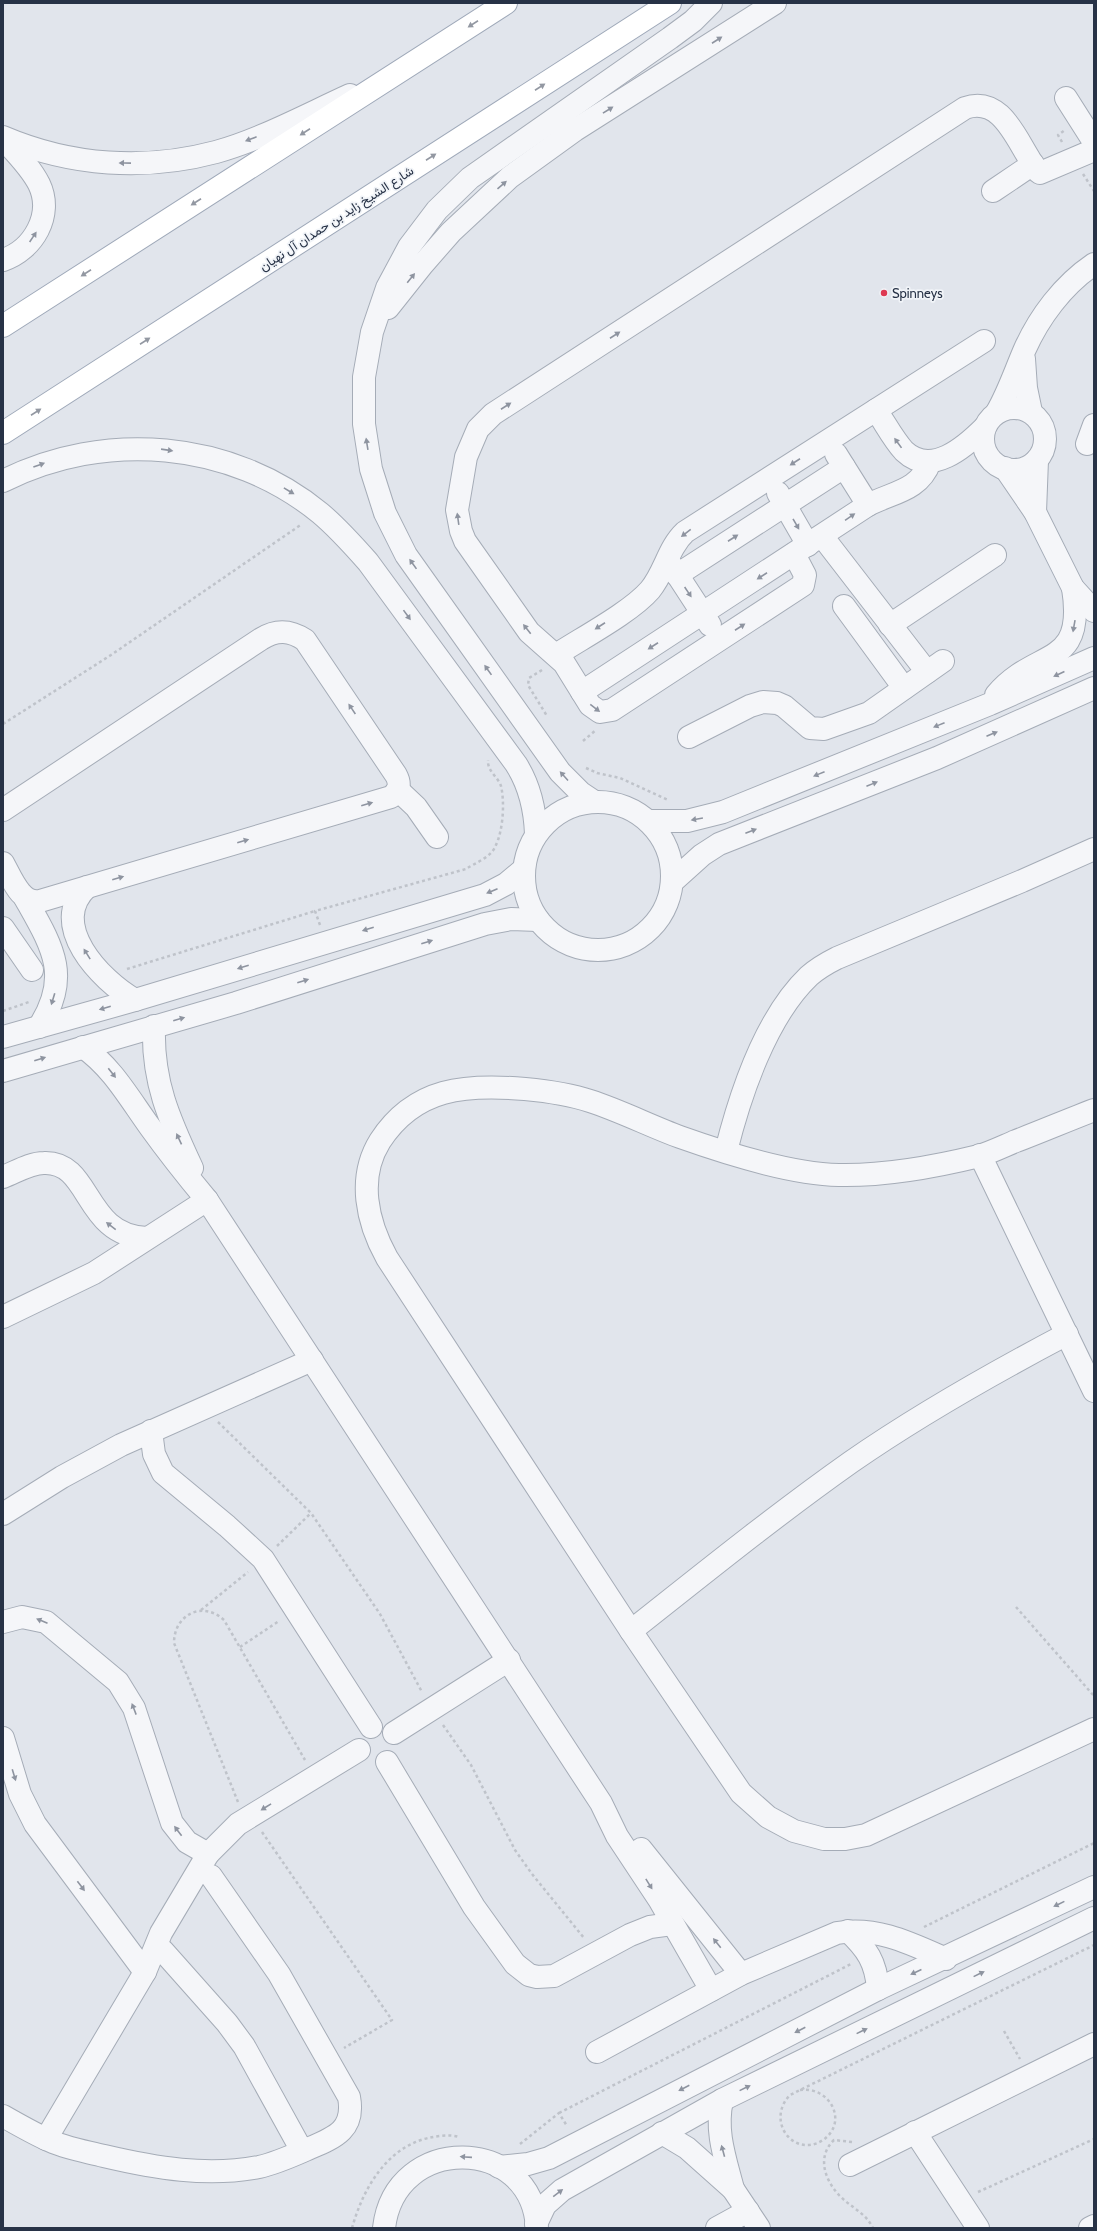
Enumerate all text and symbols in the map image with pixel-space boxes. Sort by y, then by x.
one-way arrow [468,20,479,28]
one-way arrow [712,36,723,44]
one-way arrow [534,83,546,90]
one-way arrow [602,107,614,114]
one-way arrow [300,128,310,136]
one-way arrow [245,136,257,142]
one-way arrow [426,153,436,161]
one-way arrow [119,160,131,167]
street label: شارع الشيخ زايد بن حمدان آل نهيان [256,162,417,276]
one-way arrow [496,180,507,189]
one-way arrow [190,199,202,206]
one-way arrow [29,232,37,243]
one-way arrow [80,269,92,276]
one-way arrow [407,272,416,283]
place label: Spinneys [892,285,943,301]
marker: Spinneys [879,288,889,298]
one-way arrow [609,331,620,339]
one-way arrow [140,337,150,345]
one-way arrow [500,402,511,410]
one-way arrow [30,408,42,415]
one-way arrow [894,437,902,448]
one-way arrow [364,438,370,450]
one-way arrow [161,447,173,453]
one-way arrow [790,458,800,466]
one-way arrow [33,462,45,468]
one-way arrow [283,488,295,495]
one-way arrow [455,513,461,525]
one-way arrow [845,513,855,521]
one-way arrow [793,518,800,530]
one-way arrow [681,528,692,537]
one-way arrow [728,534,738,542]
one-way arrow [409,559,417,569]
one-way arrow [756,572,768,579]
one-way arrow [684,587,692,597]
one-way arrow [403,609,411,620]
one-way arrow [1071,620,1077,632]
one-way arrow [595,622,605,630]
one-way arrow [522,623,531,634]
one-way arrow [734,623,745,630]
one-way arrow [647,643,659,650]
one-way arrow [484,665,492,676]
one-way arrow [1053,671,1064,677]
one-way arrow [348,704,356,714]
one-way arrow [589,704,600,712]
one-way arrow [932,722,944,728]
one-way arrow [986,731,998,737]
one-way arrow [559,771,568,781]
one-way arrow [812,772,824,778]
one-way arrow [867,781,879,787]
one-way arrow [362,801,374,807]
one-way arrow [691,816,703,822]
one-way arrow [745,828,757,834]
one-way arrow [237,838,249,844]
one-way arrow [112,875,124,881]
one-way arrow [486,888,498,895]
one-way arrow [361,926,373,932]
one-way arrow [421,939,433,945]
one-way arrow [83,949,91,959]
one-way arrow [237,964,249,970]
one-way arrow [297,978,309,984]
one-way arrow [50,993,56,1005]
one-way arrow [99,1005,111,1011]
one-way arrow [173,1016,185,1022]
one-way arrow [35,1056,47,1062]
one-way arrow [107,1067,116,1078]
one-way arrow [175,1133,182,1145]
one-way arrow [106,1222,116,1231]
one-way arrow [35,1617,47,1623]
one-way arrow [130,1703,136,1715]
one-way arrow [11,1770,17,1782]
one-way arrow [261,1803,271,1811]
one-way arrow [173,1826,182,1837]
one-way arrow [645,1879,653,1889]
one-way arrow [76,1880,85,1891]
one-way arrow [1053,1901,1065,1907]
one-way arrow [712,1938,721,1949]
one-way arrow [911,1969,922,1975]
one-way arrow [973,1971,984,1978]
one-way arrow [794,2026,805,2033]
one-way arrow [856,2028,868,2035]
one-way arrow [678,2085,690,2092]
one-way arrow [739,2085,751,2091]
one-way arrow [719,2145,725,2157]
one-way arrow [460,2154,472,2161]
one-way arrow [553,2188,564,2197]

